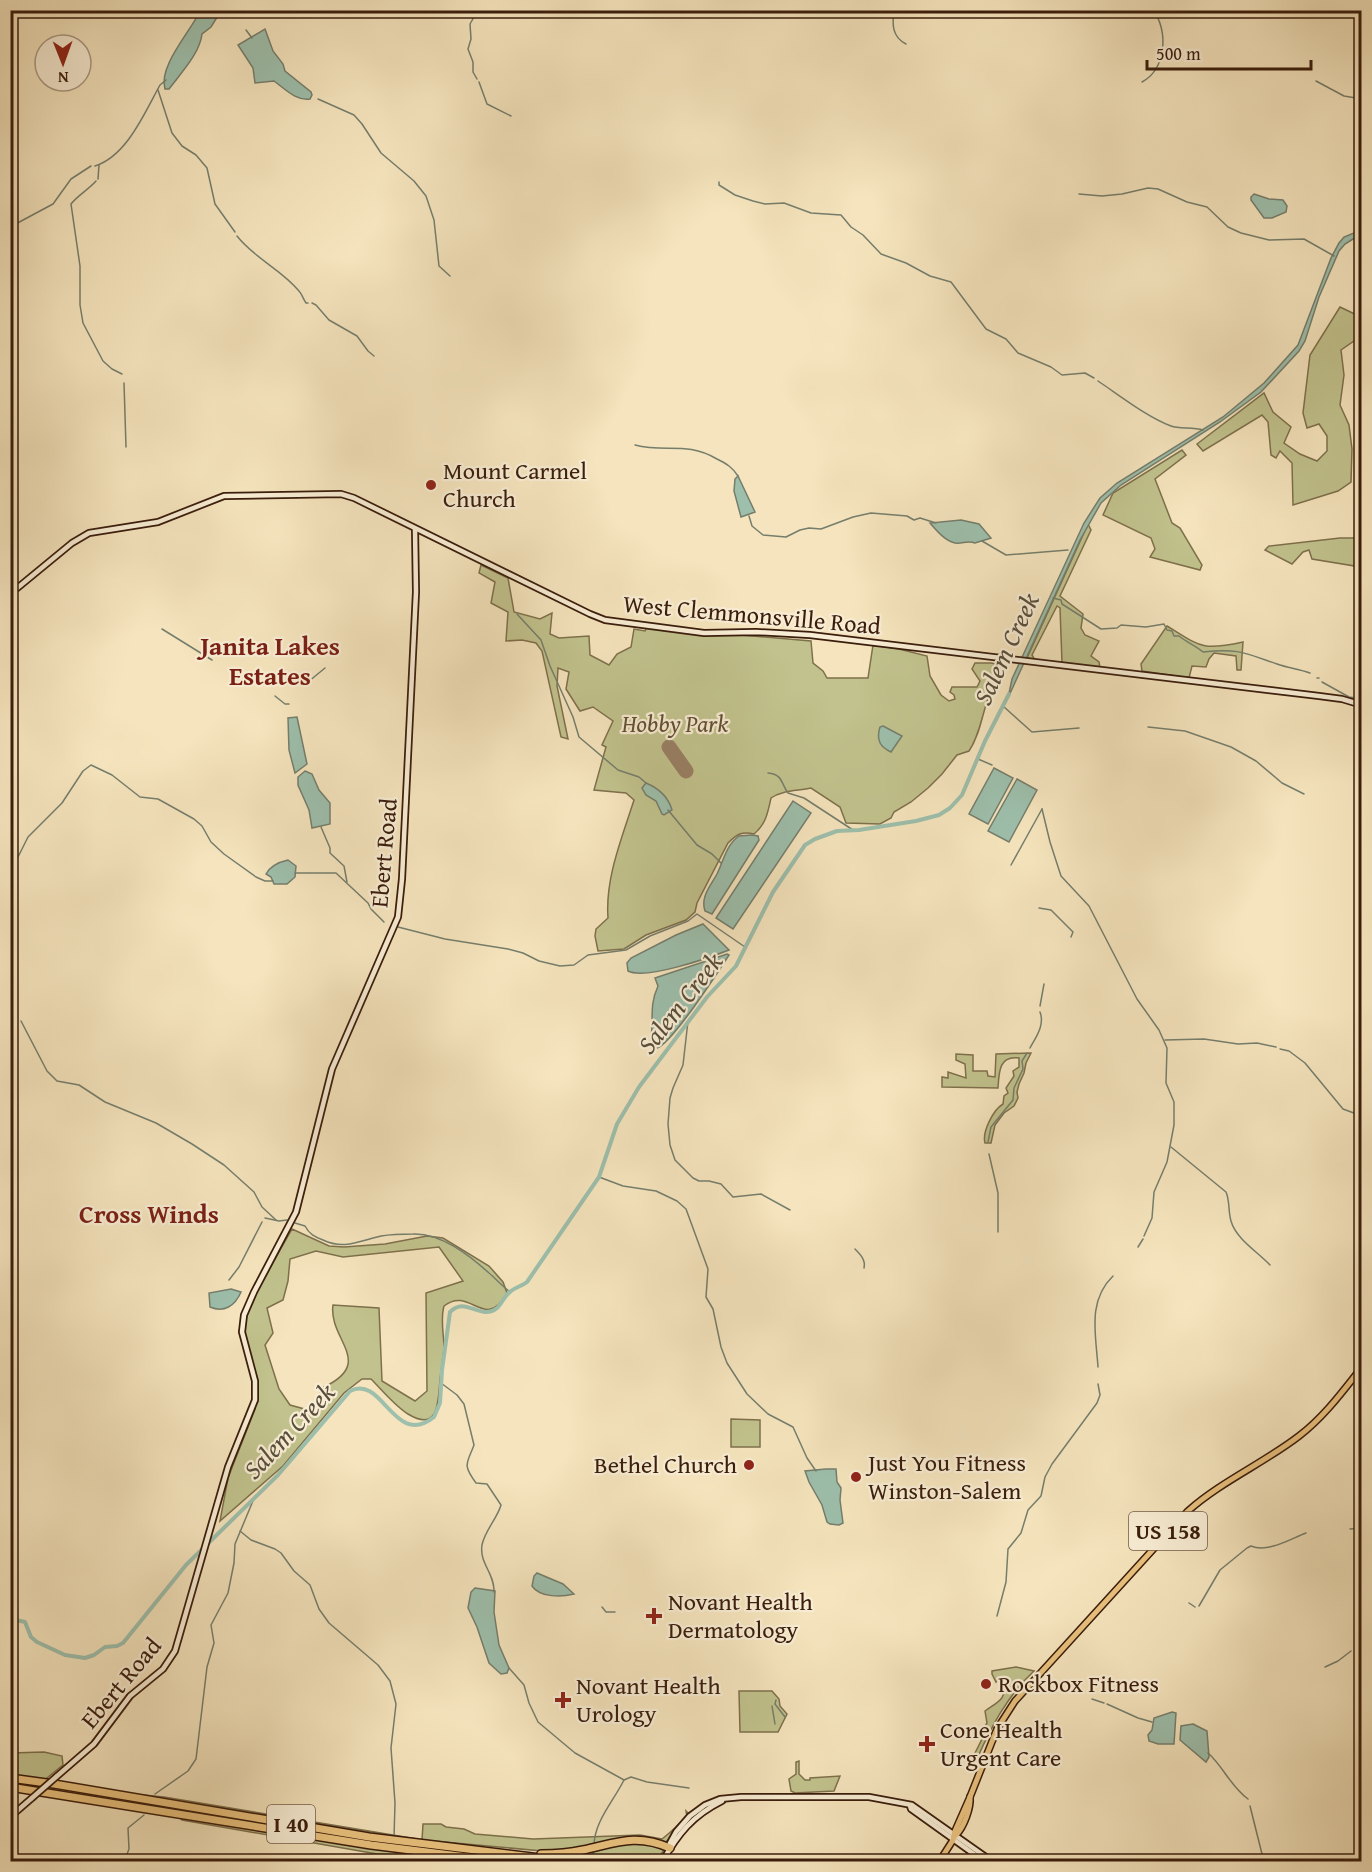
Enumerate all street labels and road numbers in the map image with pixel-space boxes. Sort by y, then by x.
street label: West Clemmonsville Road [622,586,882,643]
street label: Ebert Road [361,797,406,909]
road number: US 158 [1129,1512,1207,1550]
street label: Ebert Road [72,1629,169,1736]
road number: I 40 [267,1805,315,1843]

